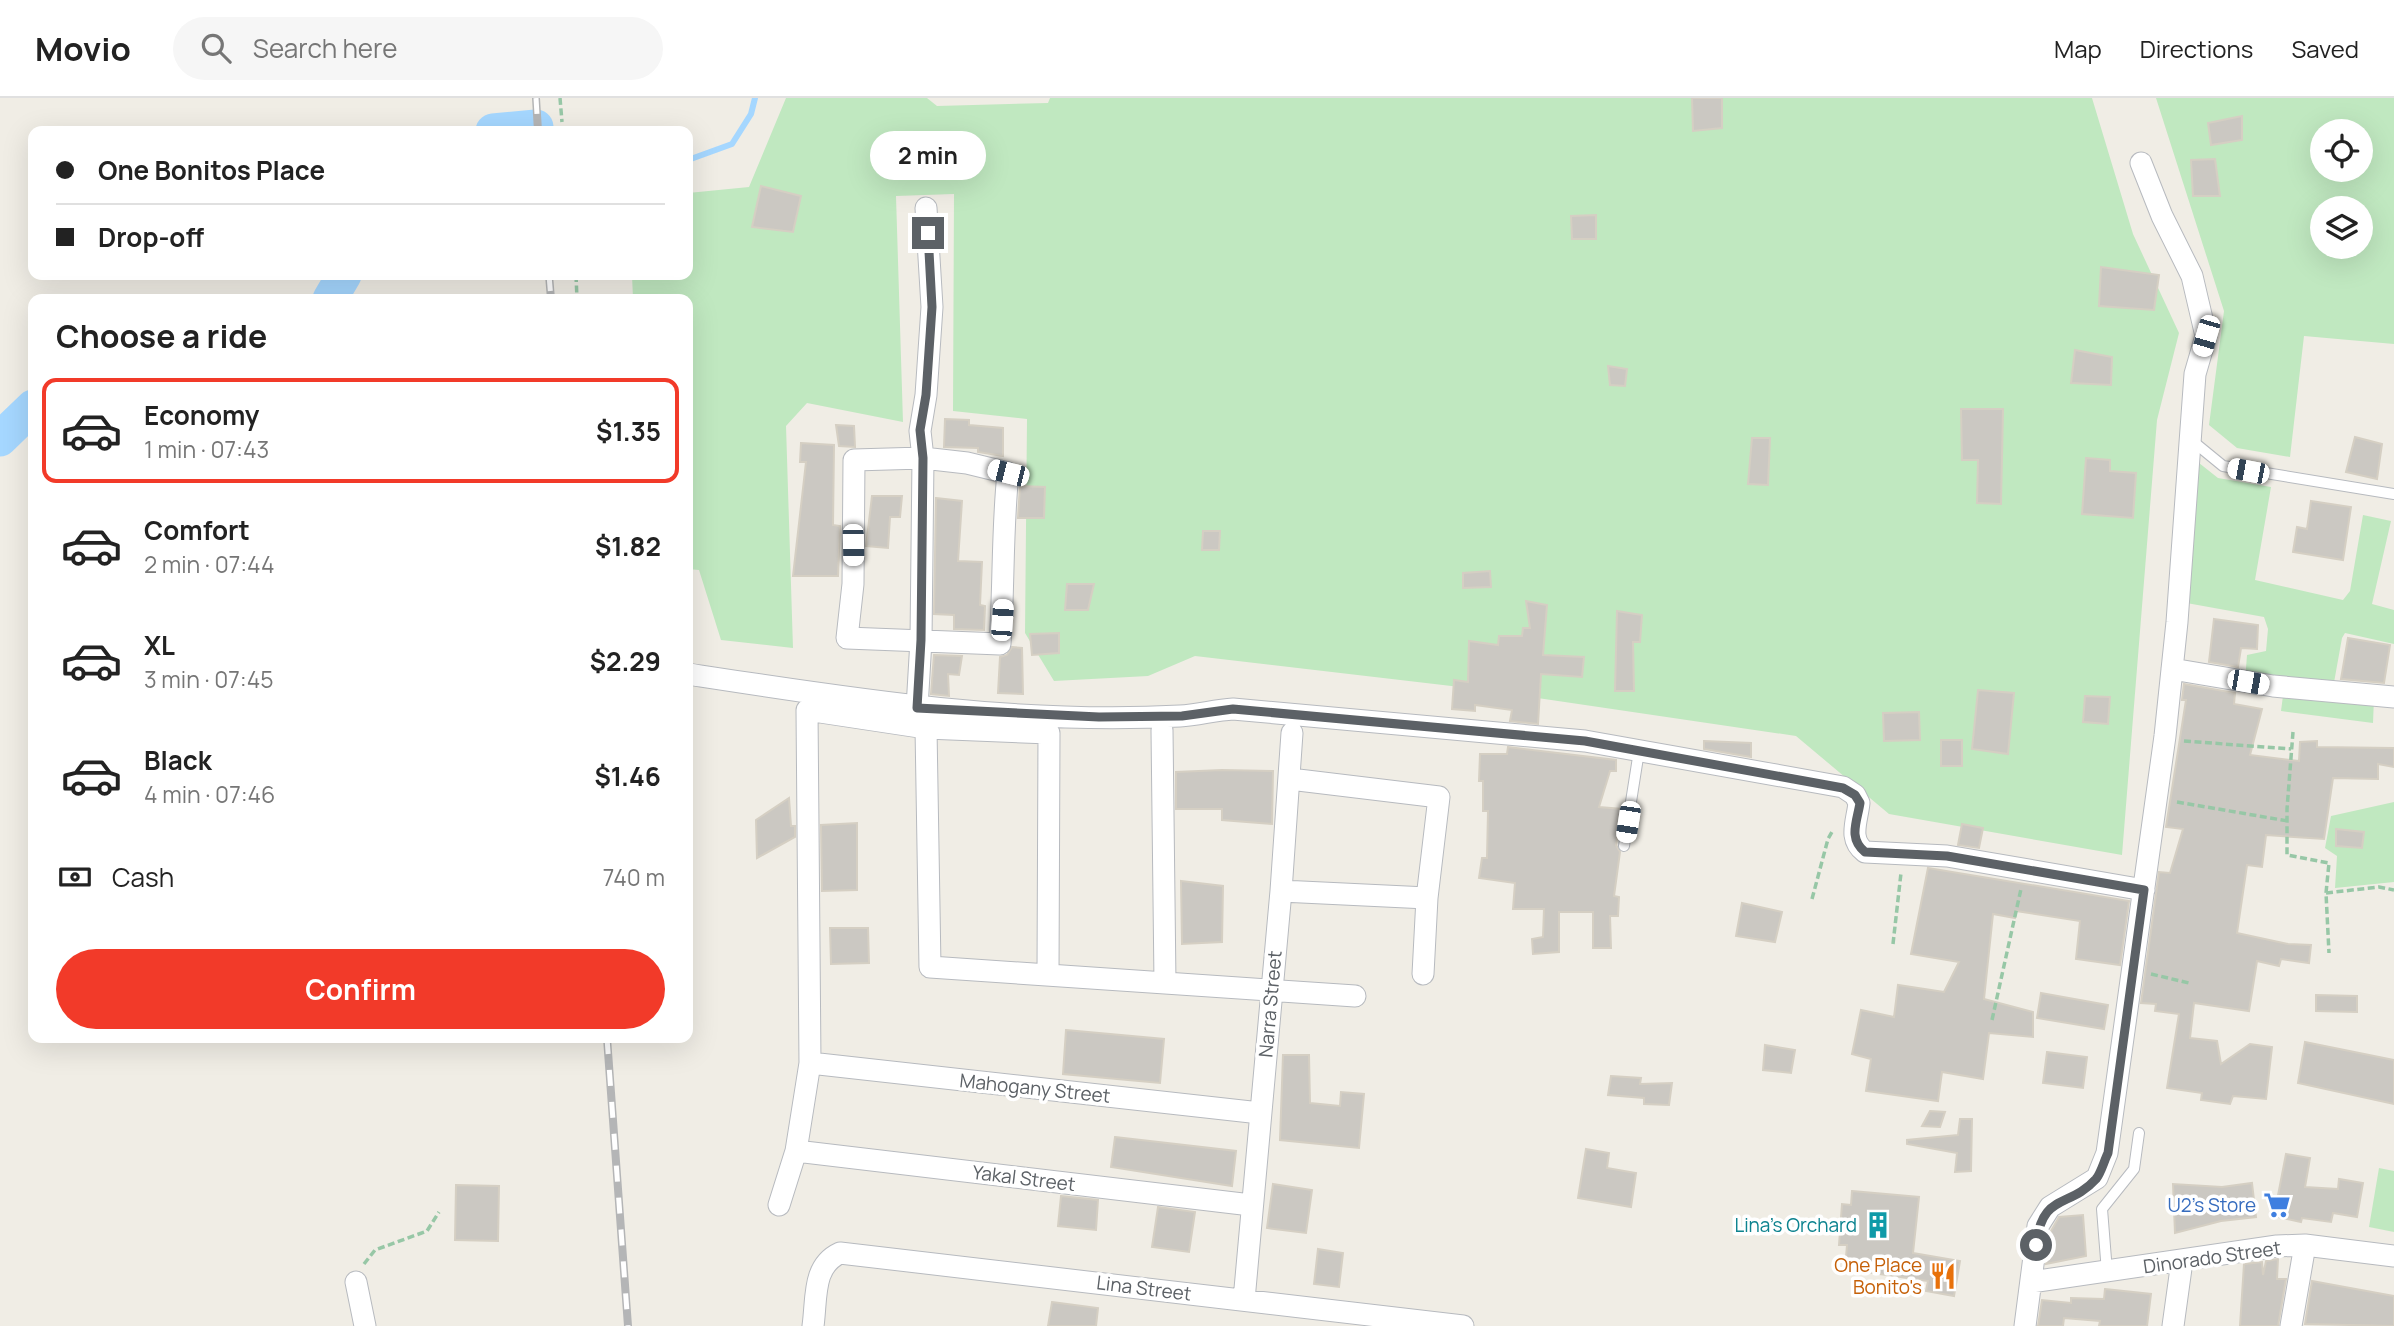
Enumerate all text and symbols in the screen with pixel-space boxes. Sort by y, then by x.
search box [173,17,663,80]
text: Movio [35,26,131,71]
icon: search [197,29,235,67]
text: Search here [253,30,397,66]
text: Map [2054,32,2102,65]
text: Directions [2140,32,2253,65]
text: Saved [2291,32,2359,65]
map controls [2310,119,2373,259]
button: locate [2310,119,2373,182]
callout: 2 min [870,131,986,180]
text: 2 min [898,139,958,171]
text: One Bonitos Place [98,152,325,188]
button: layers [2310,196,2373,259]
route end [912,217,944,249]
text: Drop-off [98,219,204,255]
car [2191,313,2222,359]
text: Choose a ride [56,314,267,358]
text: Economy [144,397,259,433]
icon: car [60,399,123,462]
text: $1.35 [596,413,661,449]
text: 1 min · 07:43 [144,433,269,465]
car [2226,457,2271,485]
car [986,458,1031,488]
text: Comfort [144,512,250,548]
icon: car [60,514,123,577]
car [843,524,864,566]
text: $1.82 [595,528,661,564]
text: 2 min · 07:44 [144,548,274,580]
car [991,598,1014,642]
text: XL [144,627,175,663]
icon: car [60,629,123,692]
text: $2.29 [590,643,661,679]
text: 3 min · 07:45 [144,663,274,695]
car [2226,668,2271,696]
text: Black [144,742,212,778]
icon: car [60,744,123,807]
text: $1.46 [594,758,661,794]
text: 4 min · 07:46 [144,778,275,810]
car [1615,800,1642,844]
icon: cash [56,858,94,896]
text: Cash [112,859,174,895]
text: 740 m [603,861,665,893]
button: Confirm [56,949,665,1029]
street label: Narra Street [1252,950,1288,1058]
street label: Mahogany Street [958,1067,1112,1109]
street label: Yakal Street [971,1159,1077,1197]
supermarket icon: U2's Store [2262,1190,2292,1220]
place label: U2's Store [2167,1192,2256,1218]
building icon: Lina's Orchard [1863,1210,1893,1240]
place label: Lina's Orchard [1734,1212,1857,1238]
route start [2020,1229,2052,1261]
street label: Dinorado Street [2141,1234,2283,1280]
place label: One Place Bonito's [1834,1252,1922,1300]
restaurant icon: One Place Bonito's [1928,1261,1958,1291]
street label: Lina Street [1095,1269,1193,1307]

